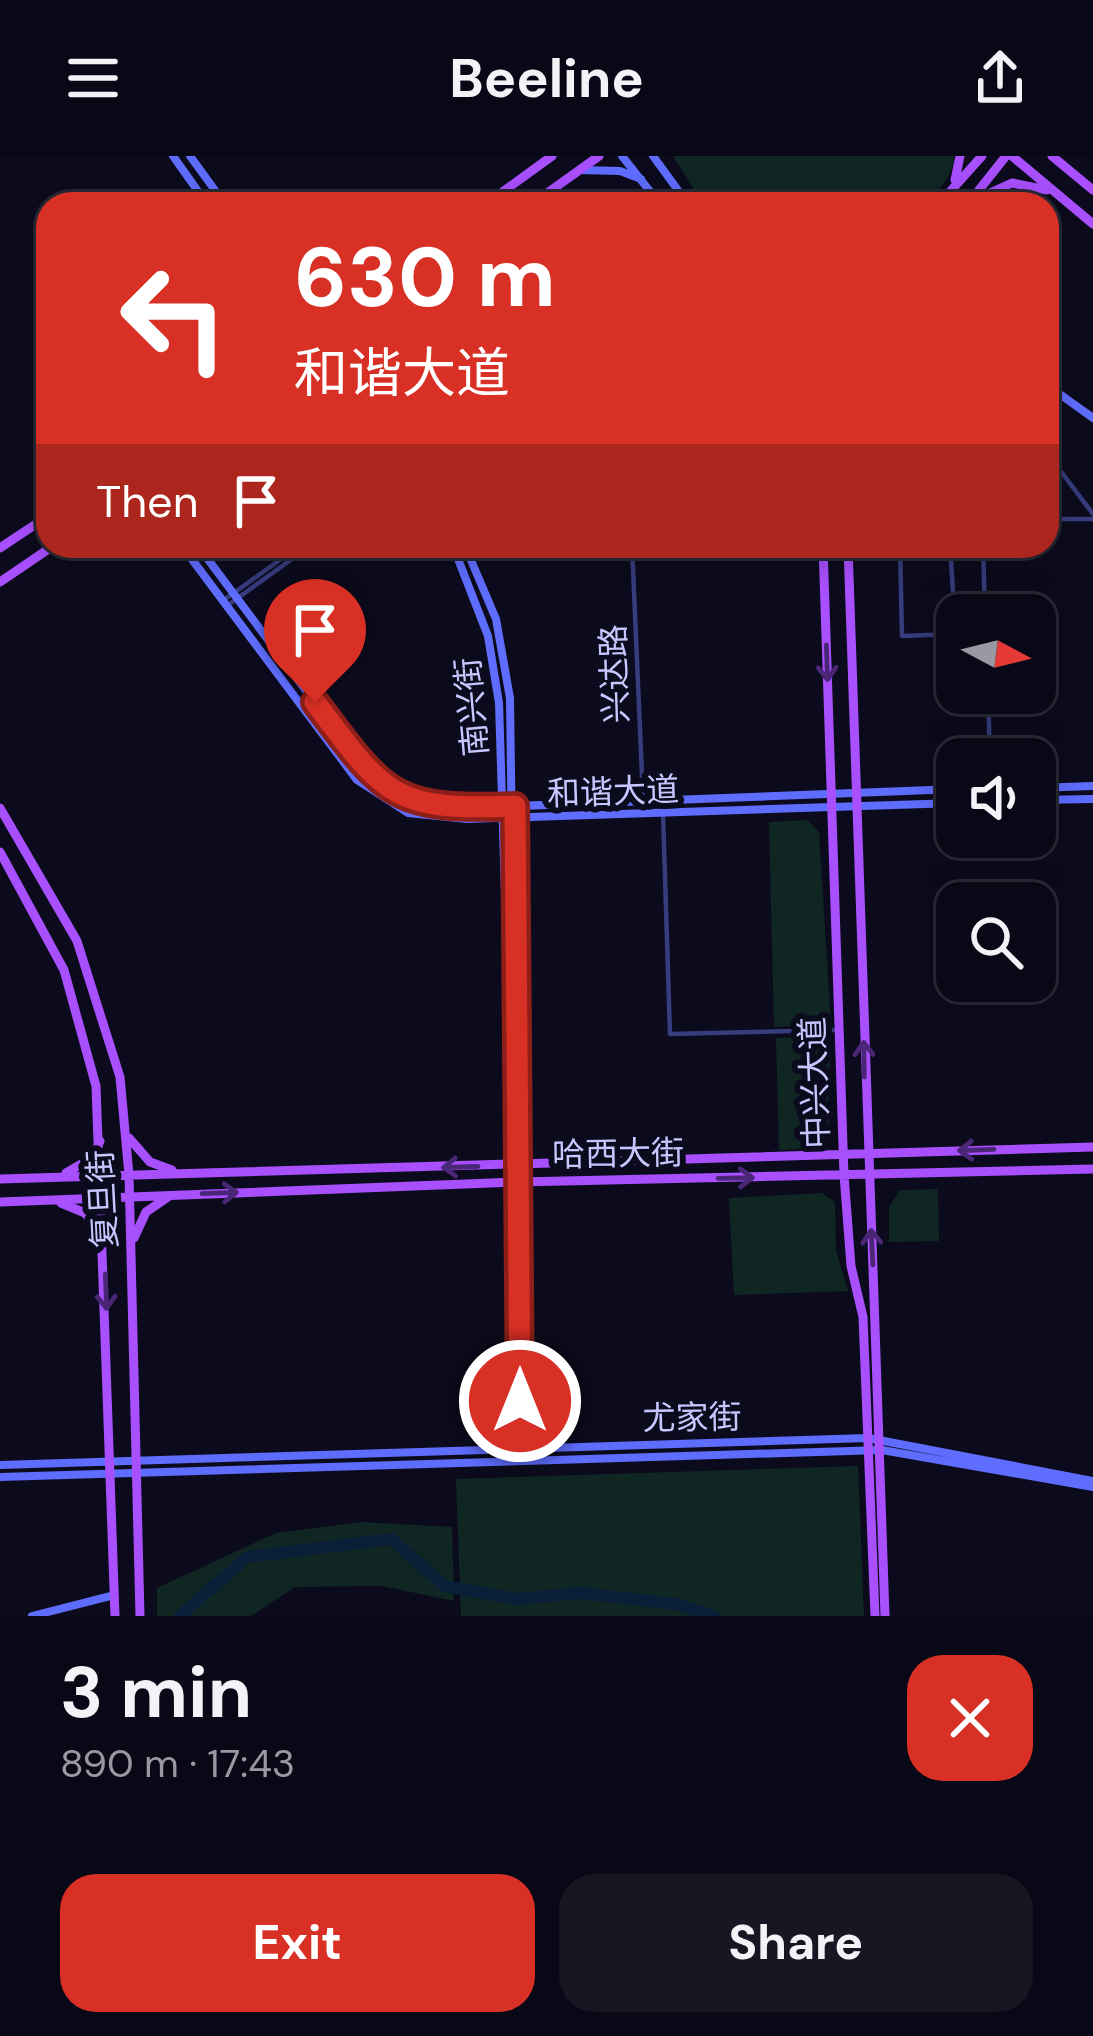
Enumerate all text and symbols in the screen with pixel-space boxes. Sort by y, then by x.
text: Beeline [449,43,644,114]
icon: menu [60,45,126,111]
icon: share [967,45,1033,111]
text: 630 m [294,223,556,332]
icon: left [96,240,252,396]
text: 和谐大道 [294,338,510,409]
icon: arrive [223,468,289,534]
text: Then [96,472,199,531]
pin [264,579,366,702]
north arrow [936,594,1056,714]
map controls [936,594,1056,1002]
icon: arrive [282,597,348,663]
street label: 兴达路 [591,624,638,724]
one-way arrow [816,643,839,682]
street label: 南兴街 [446,656,497,758]
button: sound [936,738,1056,858]
street label: 和谐大道 [546,768,680,815]
button: search [936,882,1056,1002]
street label: 中兴大道 [791,1016,838,1150]
one-way arrow [853,1040,876,1079]
street label: 哈西大街 [552,1131,684,1176]
one-way arrow [957,1139,996,1162]
street label: 复旦街 [78,1148,127,1250]
one-way arrow [441,1155,480,1178]
one-way arrow [716,1166,755,1189]
one-way arrow [200,1181,239,1204]
one-way arrow [860,1228,883,1267]
one-way arrow [94,1272,117,1311]
position arrow [457,1338,583,1464]
street label: 尤家街 [642,1395,742,1440]
text: 3 min [60,1646,252,1739]
button: close [907,1655,1033,1781]
text: 890 m · 17:43 [60,1738,295,1789]
button: Exit [60,1874,535,2012]
button: Share [559,1874,1033,2012]

